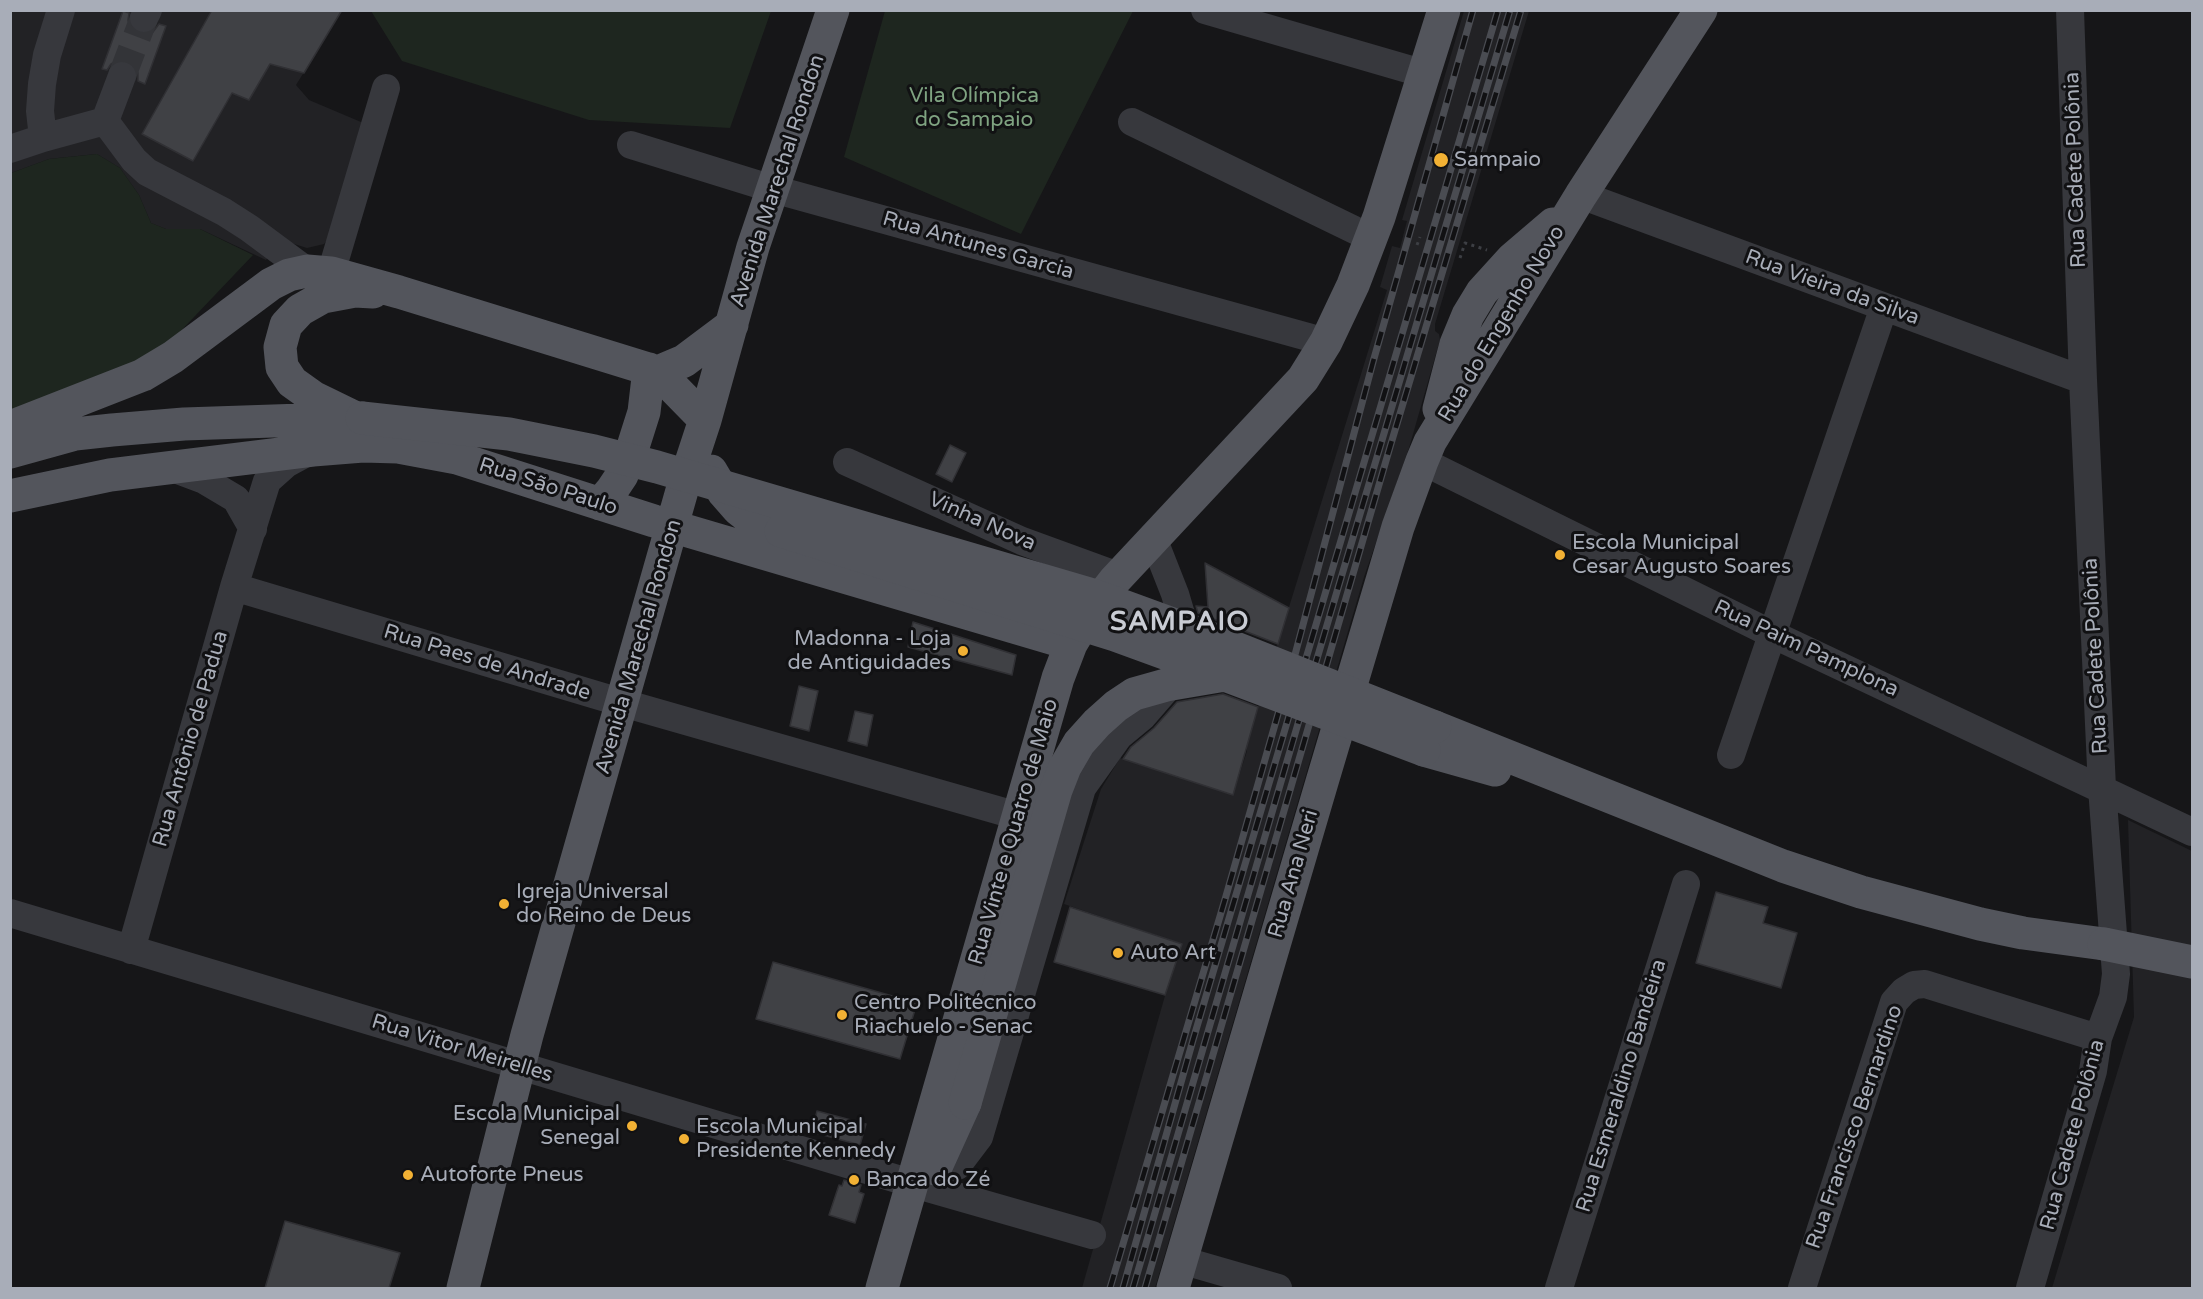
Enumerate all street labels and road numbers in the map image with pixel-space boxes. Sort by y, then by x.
street label: Avenida Marechal Rondon [725,52,831,310]
street label: Rua Cadete Polônia [2060,72,2092,268]
street label: Rua Antunes Garcia [879,207,1077,285]
street label: Rua do Engenho Novo [1433,221,1571,427]
street label: Rua Vieira da Silva [1741,245,1923,331]
street label: Rua São Paulo [476,453,620,521]
street label: Vinha Nova [925,487,1039,557]
street label: Avenida Marechal Rondon [591,517,687,777]
street label: Rua Cadete Polônia [2078,557,2114,755]
street label: Rua Paim Pamplona [1710,595,1902,703]
street label: Rua Paes de Andrade [381,620,593,706]
street label: Rua Antônio de Padua [148,628,234,850]
street label: Rua Vinte e Quatro de Maio [964,696,1064,968]
street label: Rua Ana Neri [1264,807,1324,941]
street label: Rua Esmeraldino Bandeira [1571,956,1673,1216]
street label: Rua Francisco Bernardino [1801,1002,1909,1252]
street label: Rua Vitor Meirelles [368,1009,556,1089]
street label: Rua Cadete Polônia [2035,1037,2111,1233]

